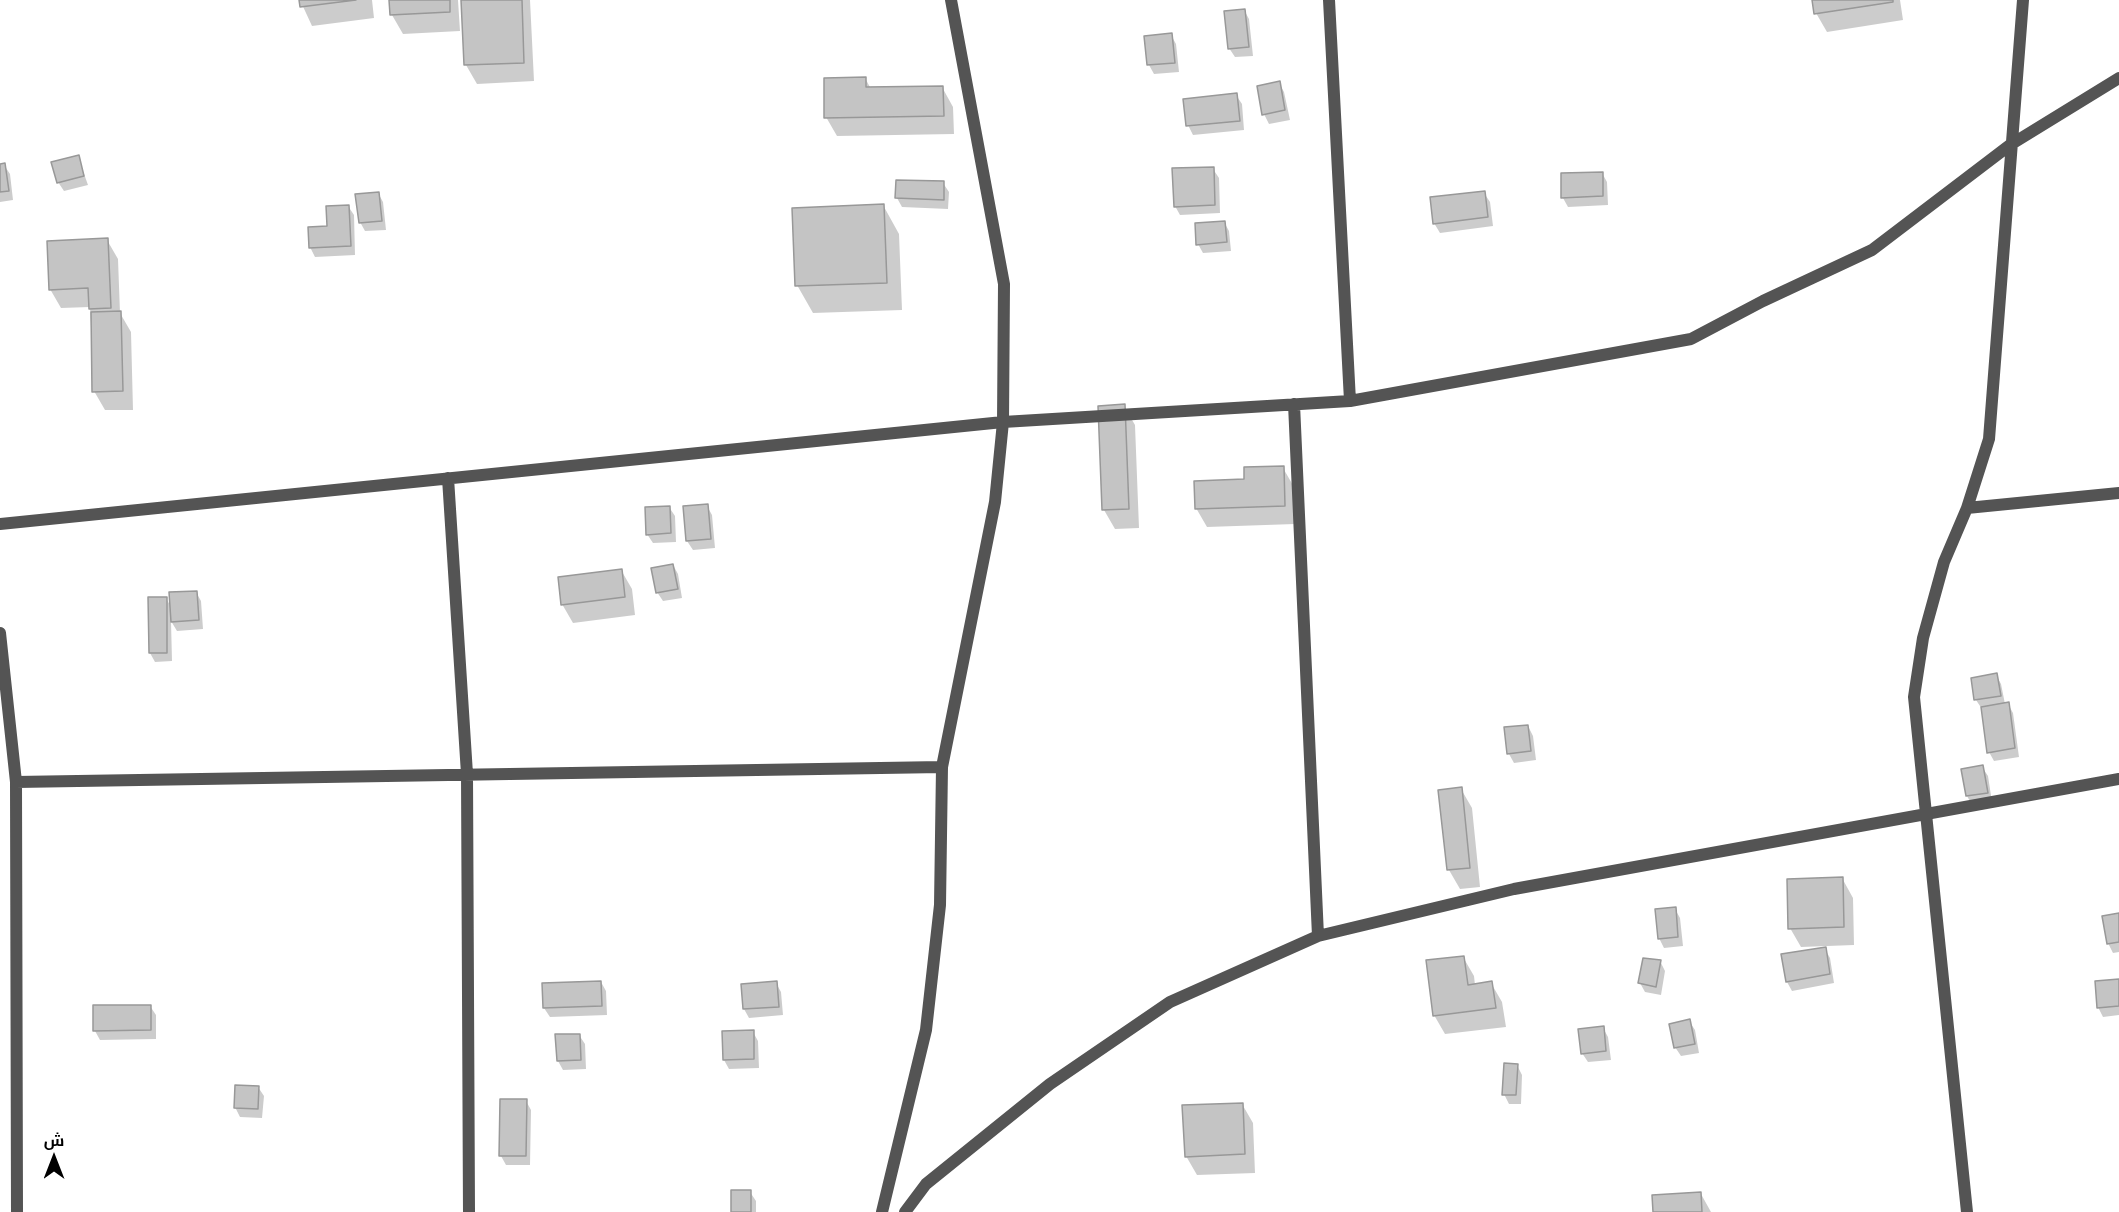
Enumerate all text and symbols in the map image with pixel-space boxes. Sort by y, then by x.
north arrow [24,1128,84,1188]
text: ش [44,1130,64,1150]

